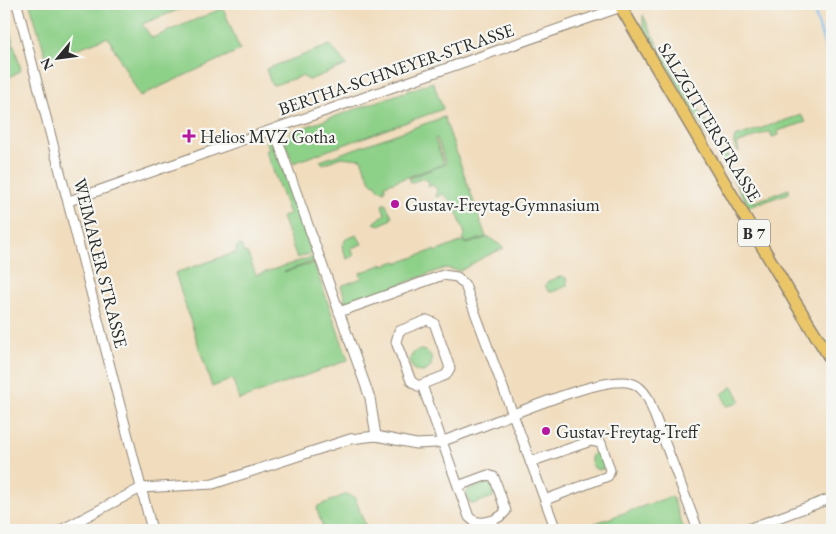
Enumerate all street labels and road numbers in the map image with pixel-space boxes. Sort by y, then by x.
street label: BERTHA-SCHNEYER-STRASSE [275,18,517,120]
street label: SALZGITTERSTRASSE [653,38,767,206]
street label: WEIMARER STRASSE [69,176,133,350]
road number: B 7 [738,220,770,247]

